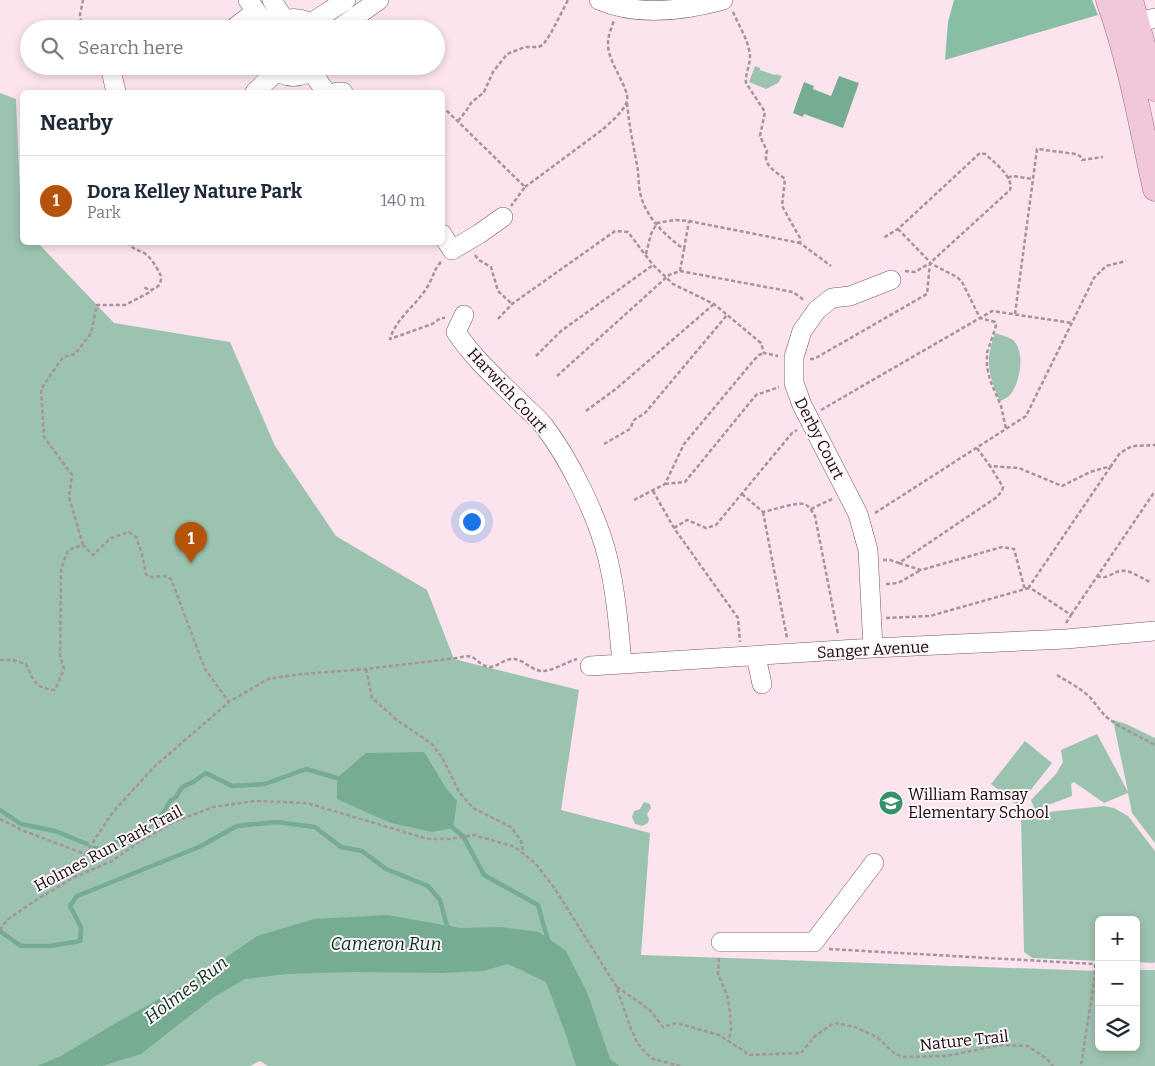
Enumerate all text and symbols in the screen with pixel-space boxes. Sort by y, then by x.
search box [20,20,445,75]
icon: search [38,34,66,62]
text: Search here [78,36,183,59]
text: Nearby [40,110,113,136]
text: Dora Kelley Nature Park [87,180,302,203]
text: 1 [53,191,59,210]
text: 140 m [380,191,425,210]
text: Park [87,203,121,222]
street label: Harwich Court [464,344,552,437]
street label: Derby Court [791,394,848,483]
your location [459,509,485,535]
pin: 1 [175,522,207,563]
street label: Sanger Avenue [817,637,930,662]
place label: William Ramsay Elementary School [908,785,1049,822]
school or university icon: William Ramsay Elementary School [878,790,904,816]
street label: Holmes Run Park Trail [31,801,186,896]
map controls [1095,916,1140,1051]
button: + [1095,916,1140,961]
water label: Cameron Run [331,933,441,955]
water label: Holmes Run [140,951,232,1029]
button: − [1095,961,1140,1006]
button: layers [1095,1006,1140,1051]
street label: Nature Trail [919,1026,1010,1055]

